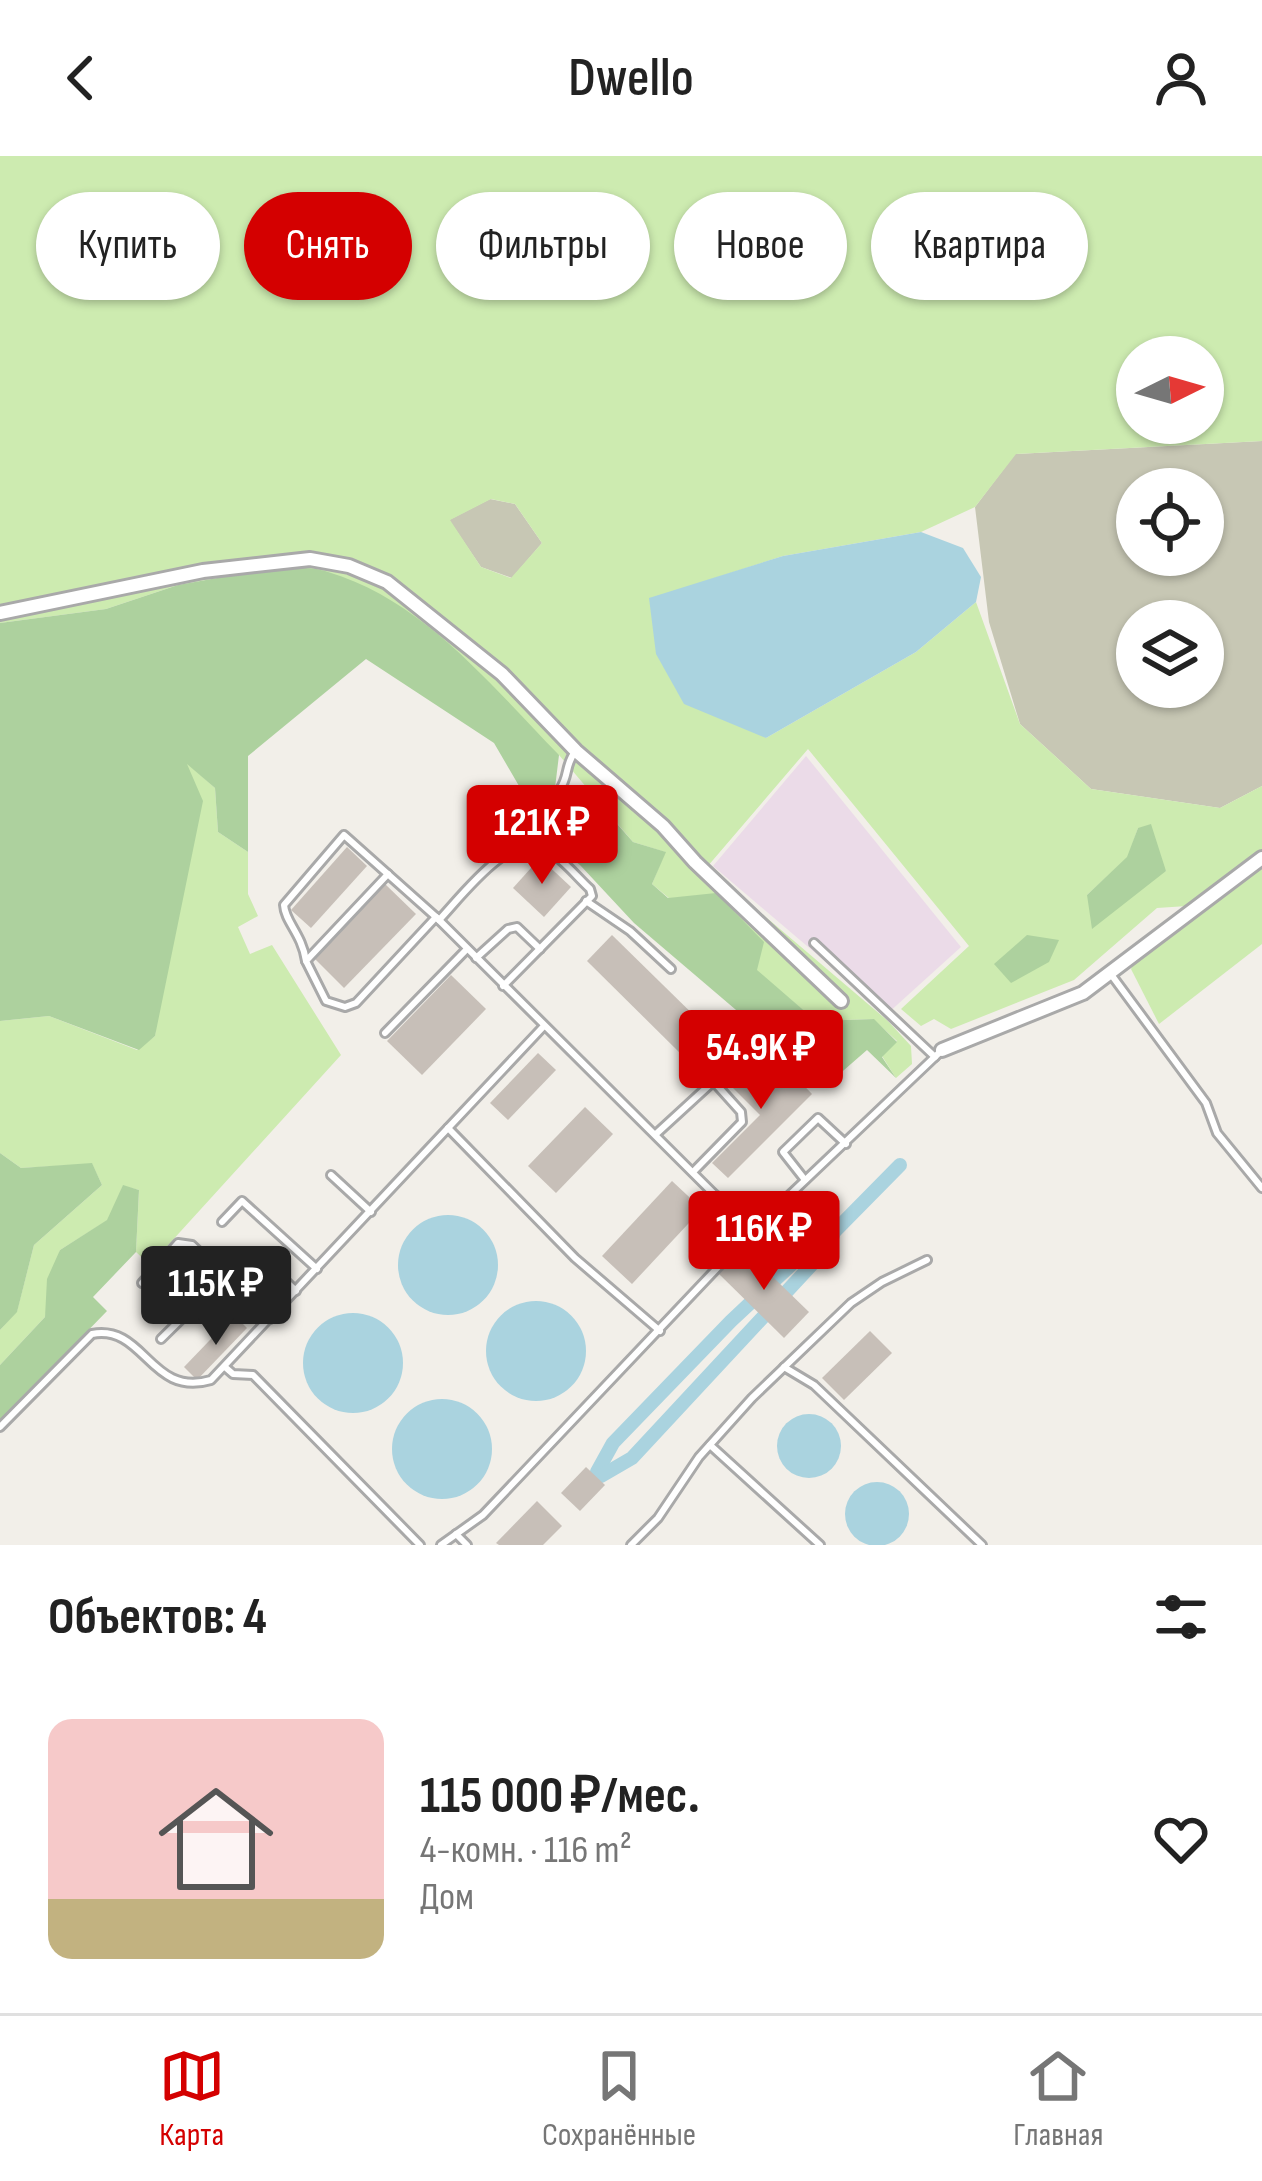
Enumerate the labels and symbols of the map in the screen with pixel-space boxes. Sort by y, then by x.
north arrow [1116,336,1224,444]
pin: 121K ₽ [444,785,640,887]
pin: 54.9K ₽ [650,1010,872,1112]
pin: 116K ₽ [666,1191,862,1293]
pin: 115K ₽ [118,1246,314,1348]

